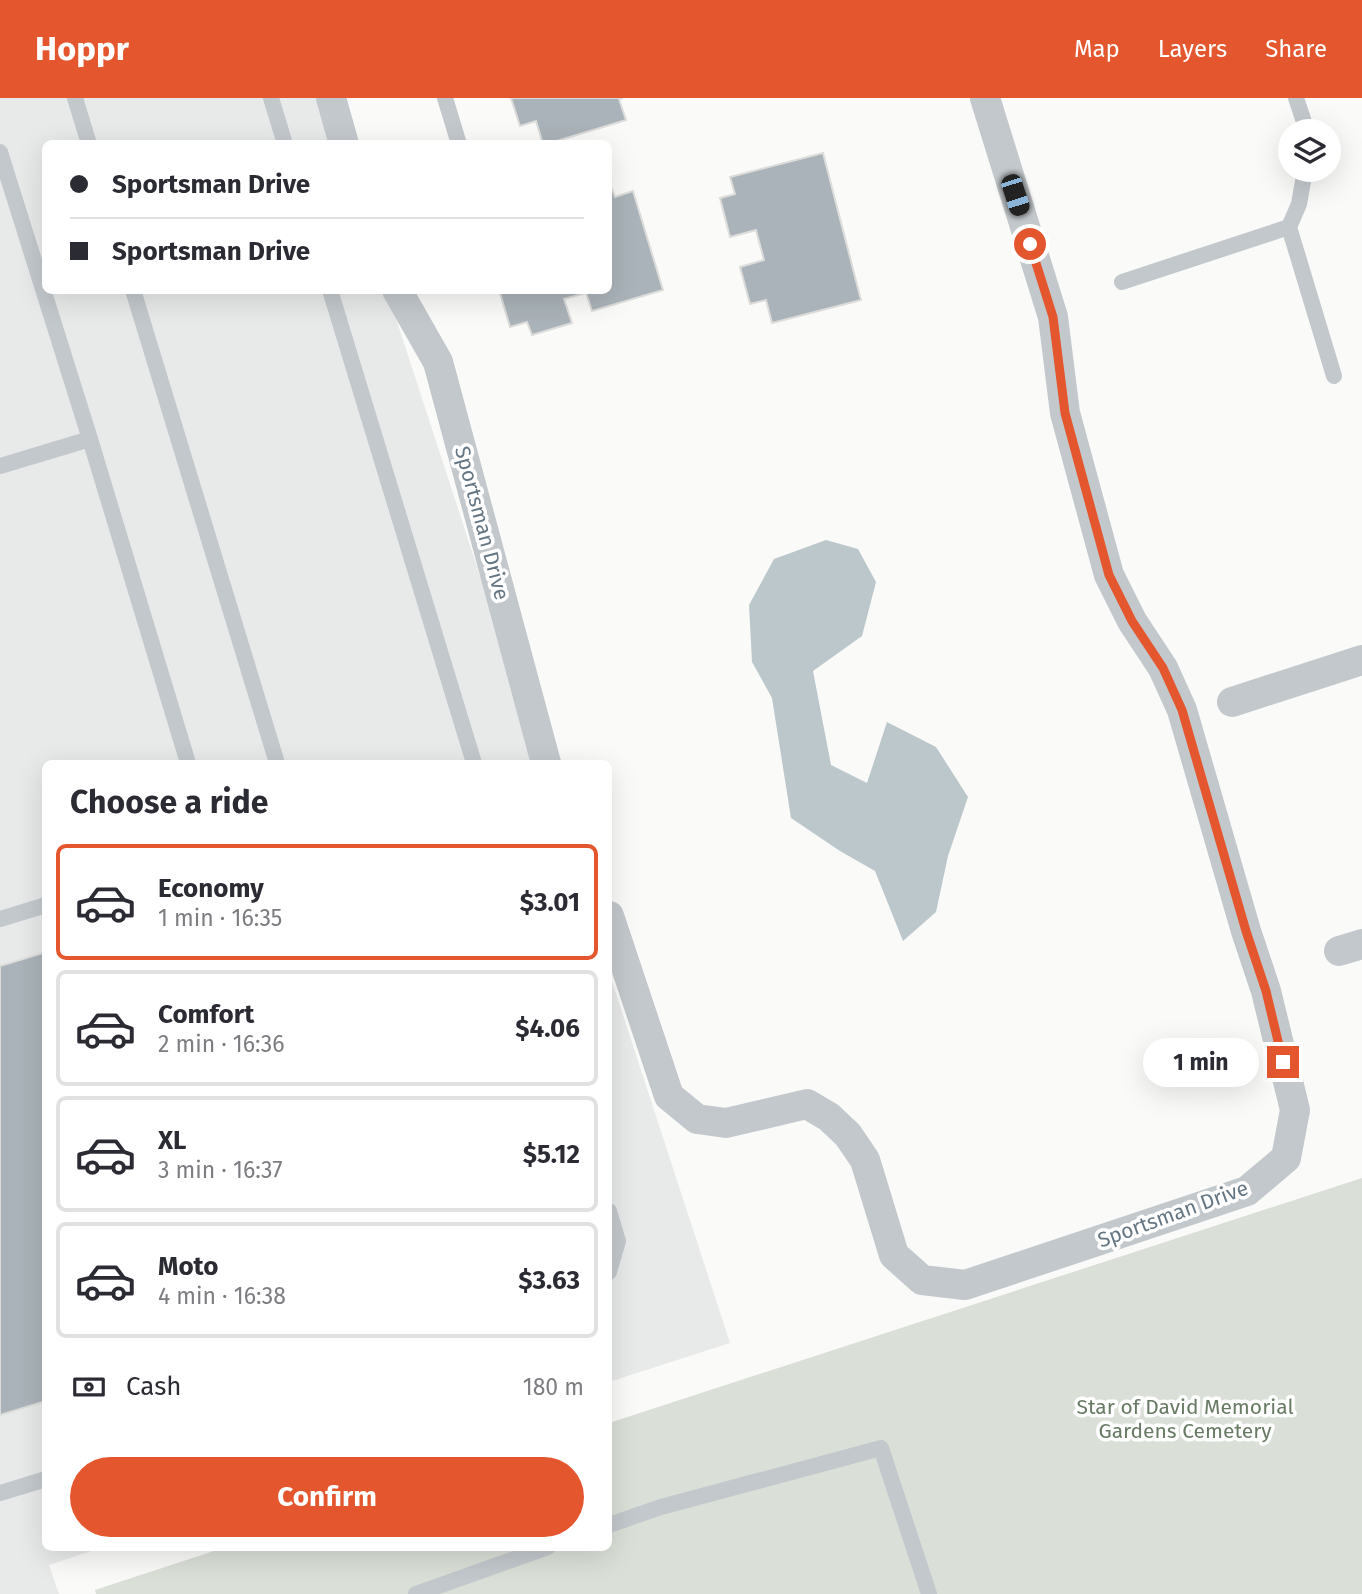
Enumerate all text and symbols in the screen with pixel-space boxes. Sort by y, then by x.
text: Hoppr [35,29,129,69]
text: Map [1074,35,1120,63]
text: Layers [1158,35,1227,63]
text: Share [1265,35,1327,63]
map controls [1278,119,1341,182]
button: layers [1278,119,1341,182]
text: Sportsman Drive [112,169,310,200]
car [999,172,1032,218]
route start [1014,228,1046,260]
text: Sportsman Drive [112,236,310,267]
street label: Sportsman Drive [449,443,515,603]
text: Choose a ride [70,783,268,821]
icon: car [74,871,137,934]
text: Economy [158,873,264,904]
text: $3.01 [520,887,580,918]
text: 1 min · 16:35 [158,904,282,932]
icon: car [74,997,137,1060]
text: Comfort [158,999,254,1030]
text: $4.06 [515,1013,580,1044]
text: 2 min · 16:36 [158,1030,285,1058]
callout: 1 min [1143,1038,1258,1086]
route end [1267,1046,1299,1078]
text: 1 min [1173,1048,1229,1076]
icon: car [74,1123,137,1186]
text: XL [158,1125,186,1156]
text: $5.12 [523,1139,580,1170]
text: 3 min · 16:37 [158,1156,282,1184]
street label: Sportsman Drive [1094,1175,1252,1253]
icon: car [74,1249,137,1312]
text: Moto [158,1251,218,1282]
text: $3.63 [518,1265,580,1296]
text: 4 min · 16:38 [158,1282,286,1310]
icon: cash [70,1368,108,1406]
text: Cash [126,1371,182,1402]
text: 180 m [523,1373,584,1401]
park label: Star of David Memorial Gardens Cemetery [1076,1394,1294,1444]
button: Confirm [70,1457,584,1537]

